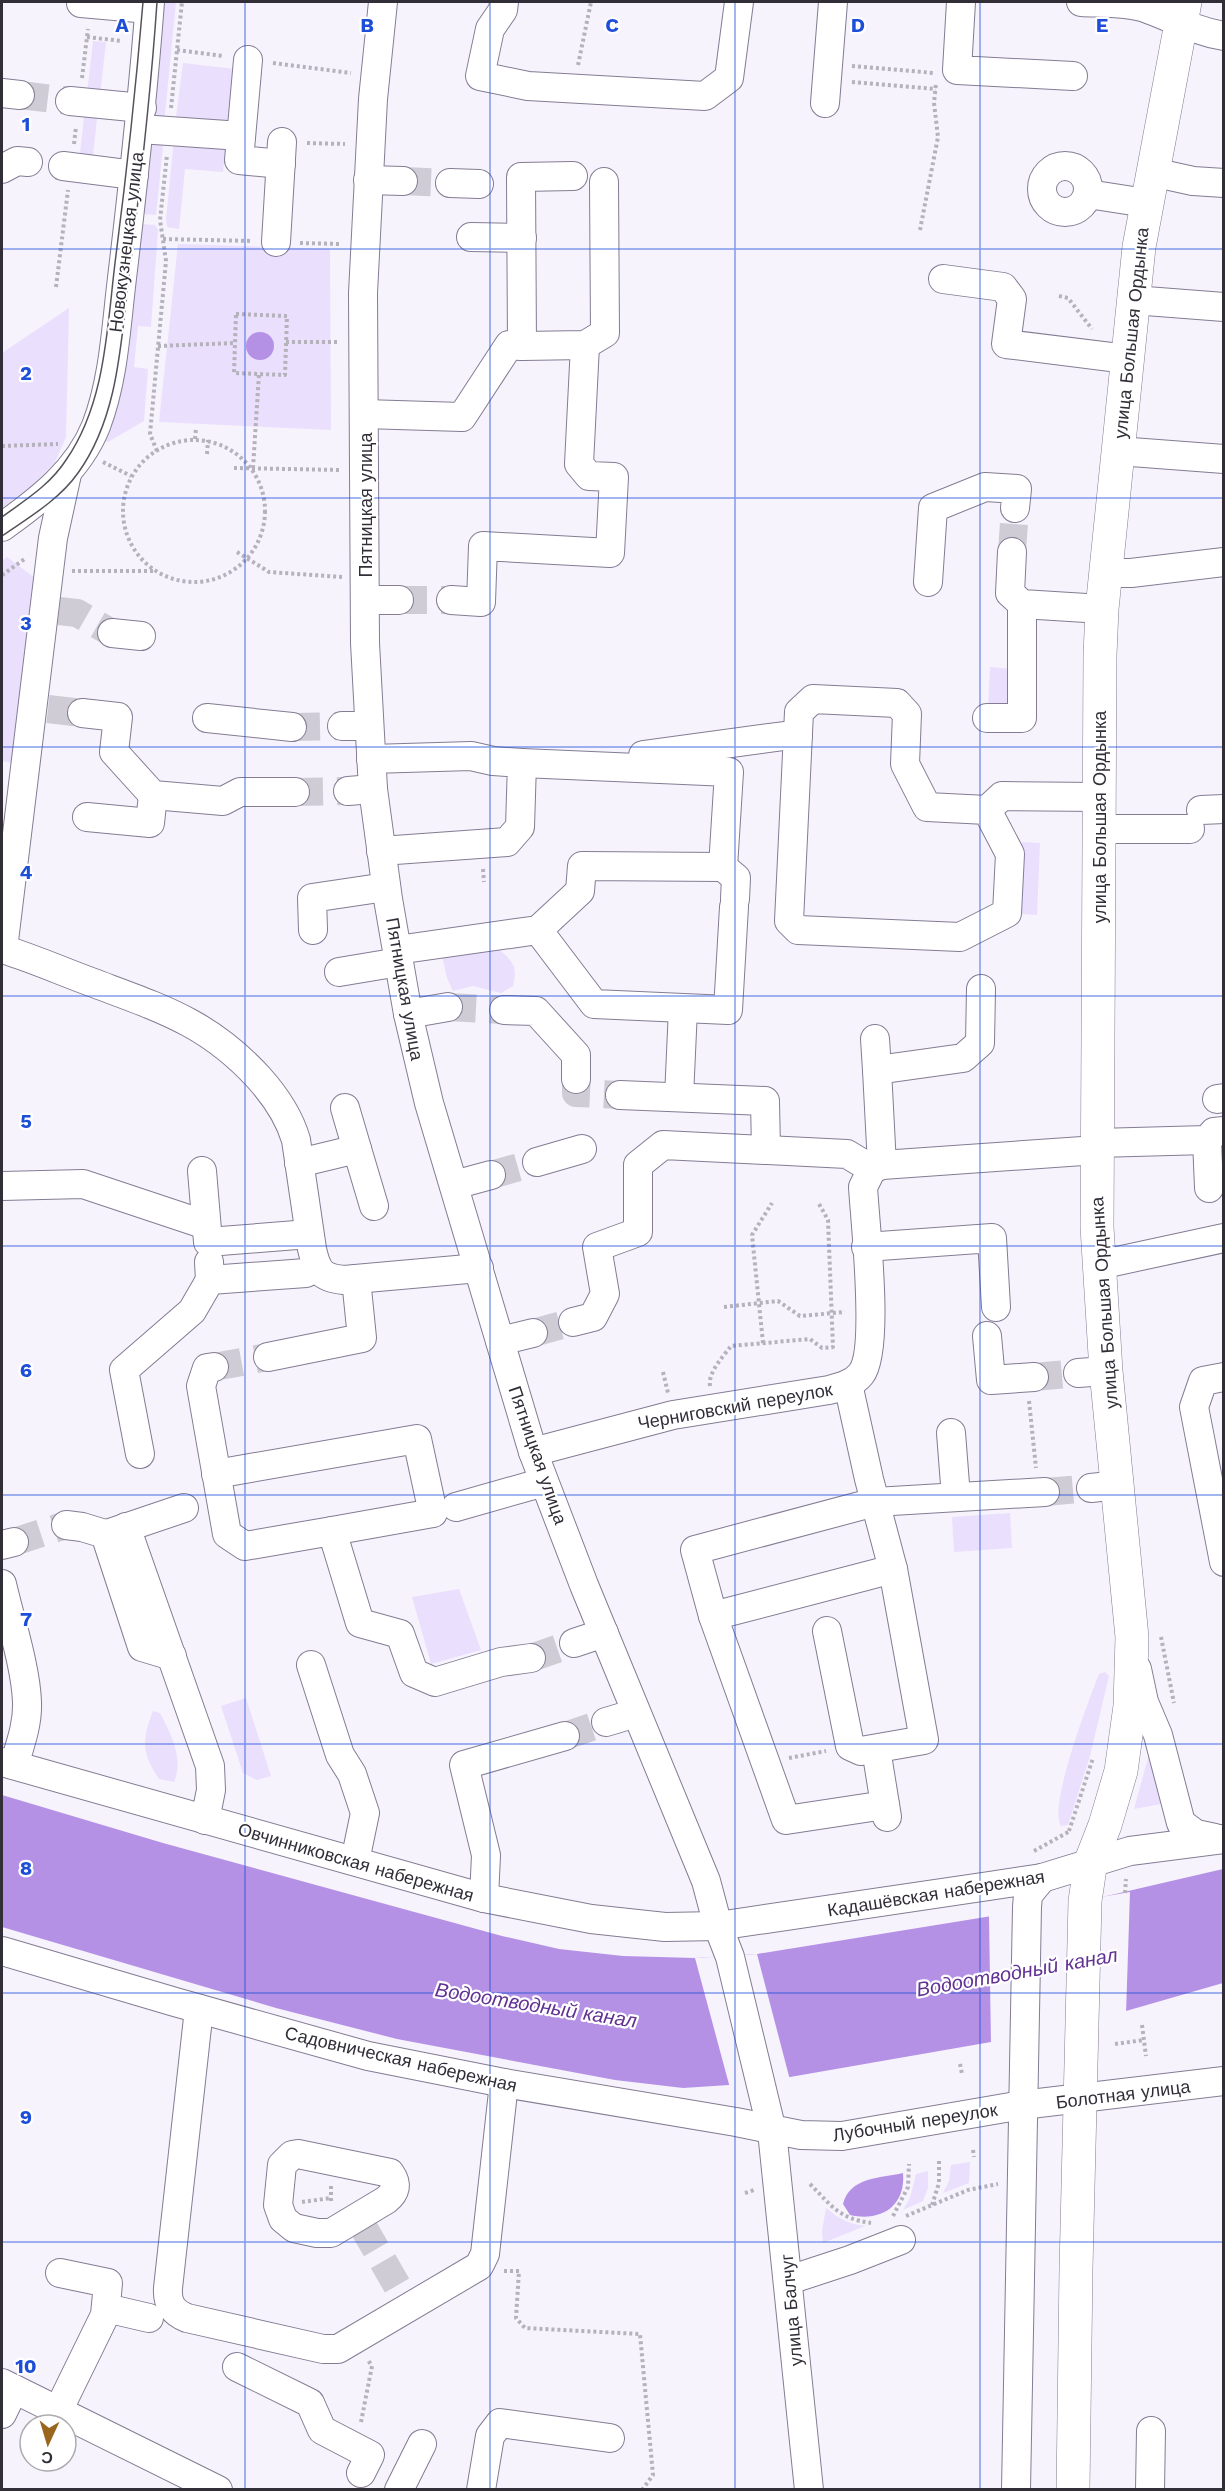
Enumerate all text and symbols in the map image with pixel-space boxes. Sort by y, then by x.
text: A [115,13,129,37]
text: B [360,13,374,37]
text: C [605,13,619,37]
text: D [851,13,865,37]
text: E [1096,13,1108,37]
text: 1 [22,112,30,136]
street label: Новокузнецкая улица [105,150,148,333]
street label: улица Большая Ордынка [1109,225,1153,440]
text: 2 [20,361,32,385]
street label: Пятницкая улица [355,432,376,577]
text: 3 [20,611,32,635]
street label: улица Большая Ордынка [1089,710,1110,923]
text: 4 [20,860,33,884]
street label: Пятницкая улица [382,916,428,1063]
text: 5 [20,1109,32,1133]
street label: улица Большая Ордынка [1086,1195,1122,1410]
text: 6 [20,1358,32,1382]
street label: Черниговский переулок [636,1378,834,1433]
street label: Пятницкая улица [504,1383,572,1528]
text: 7 [20,1607,32,1631]
street label: Овчинниковская набережная [236,1818,476,1906]
text: 8 [20,1856,32,1880]
street label: Кадашёвская набережная [826,1865,1046,1921]
water label: Водоотводный канал [915,1942,1119,2002]
water label: Водоотводный канал [433,1977,639,2033]
street label: Садовническая набережная [283,2022,519,2096]
street label: Болотная улица [1055,2075,1192,2113]
street label: Лубочный переулок [831,2099,999,2145]
text: 9 [20,2105,32,2129]
street label: улица Балчуг [776,2253,806,2367]
text: 10 [15,2354,37,2378]
north arrow [18,2413,78,2473]
text: С [40,2448,53,2467]

